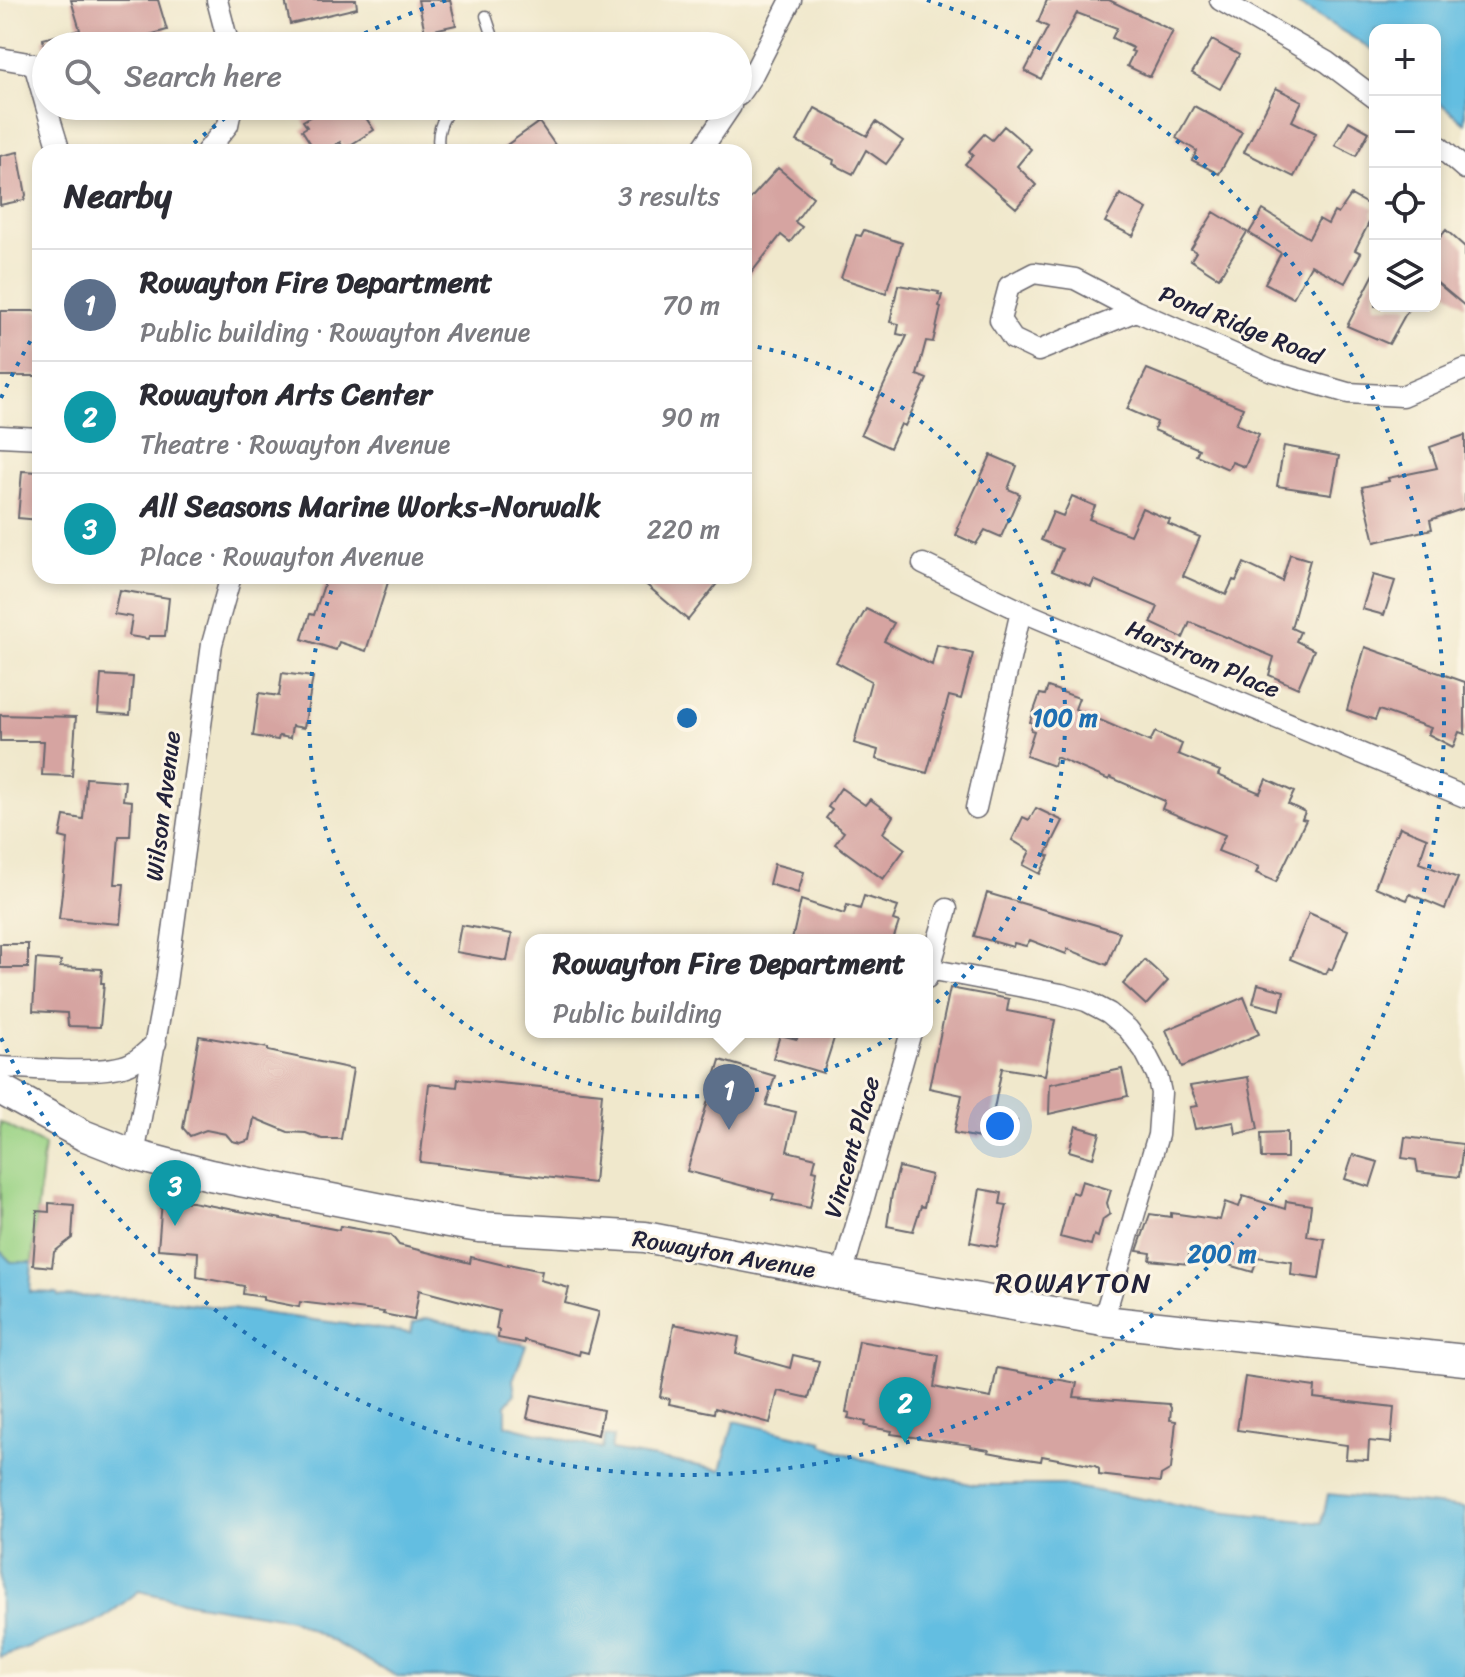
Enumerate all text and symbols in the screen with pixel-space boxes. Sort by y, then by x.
map controls [1369,24,1441,312]
button: + [1369,24,1441,96]
search box [32,32,752,120]
text: Search here [124,49,282,103]
icon: search [60,54,104,98]
button: − [1369,96,1441,168]
text: Nearby [64,166,172,226]
button: locate [1369,168,1441,240]
text: 3 results [618,173,720,219]
button: layers [1369,240,1441,312]
text: Rowayton Fire Department [140,255,492,309]
street label: Pond Ridge Road [1153,273,1331,377]
text: 1 [84,282,96,328]
text: 70 m [662,282,720,328]
text: Public building · Rowayton Avenue [140,309,530,355]
text: Rowayton Arts Center [140,367,432,421]
text: 2 [82,394,98,440]
text: 90 m [661,394,720,440]
text: Theatre · Rowayton Avenue [140,421,450,467]
text: All Seasons Marine Works-Norwalk [140,479,601,533]
text: 3 [83,506,97,552]
text: 220 m [647,506,720,552]
text: Place · Rowayton Avenue [140,533,424,579]
street label: Harstrom Place [1119,608,1287,710]
text: 100 m [1032,697,1098,739]
centre of rings [673,704,701,732]
street label: Wilson Avenue [133,728,193,884]
popup [525,934,933,1038]
text: Rowayton Fire Department [553,936,905,990]
text: Public building [553,990,722,1036]
pin: 1 [703,1064,755,1130]
street label: Vincent Place [812,1071,892,1223]
your location [980,1106,1020,1146]
pin: 3 [149,1160,201,1226]
street label: Rowayton Avenue [629,1217,819,1291]
text: 200 m [1187,1233,1257,1275]
district label: ROWAYTON [995,1258,1153,1307]
pin: 2 [879,1377,931,1443]

